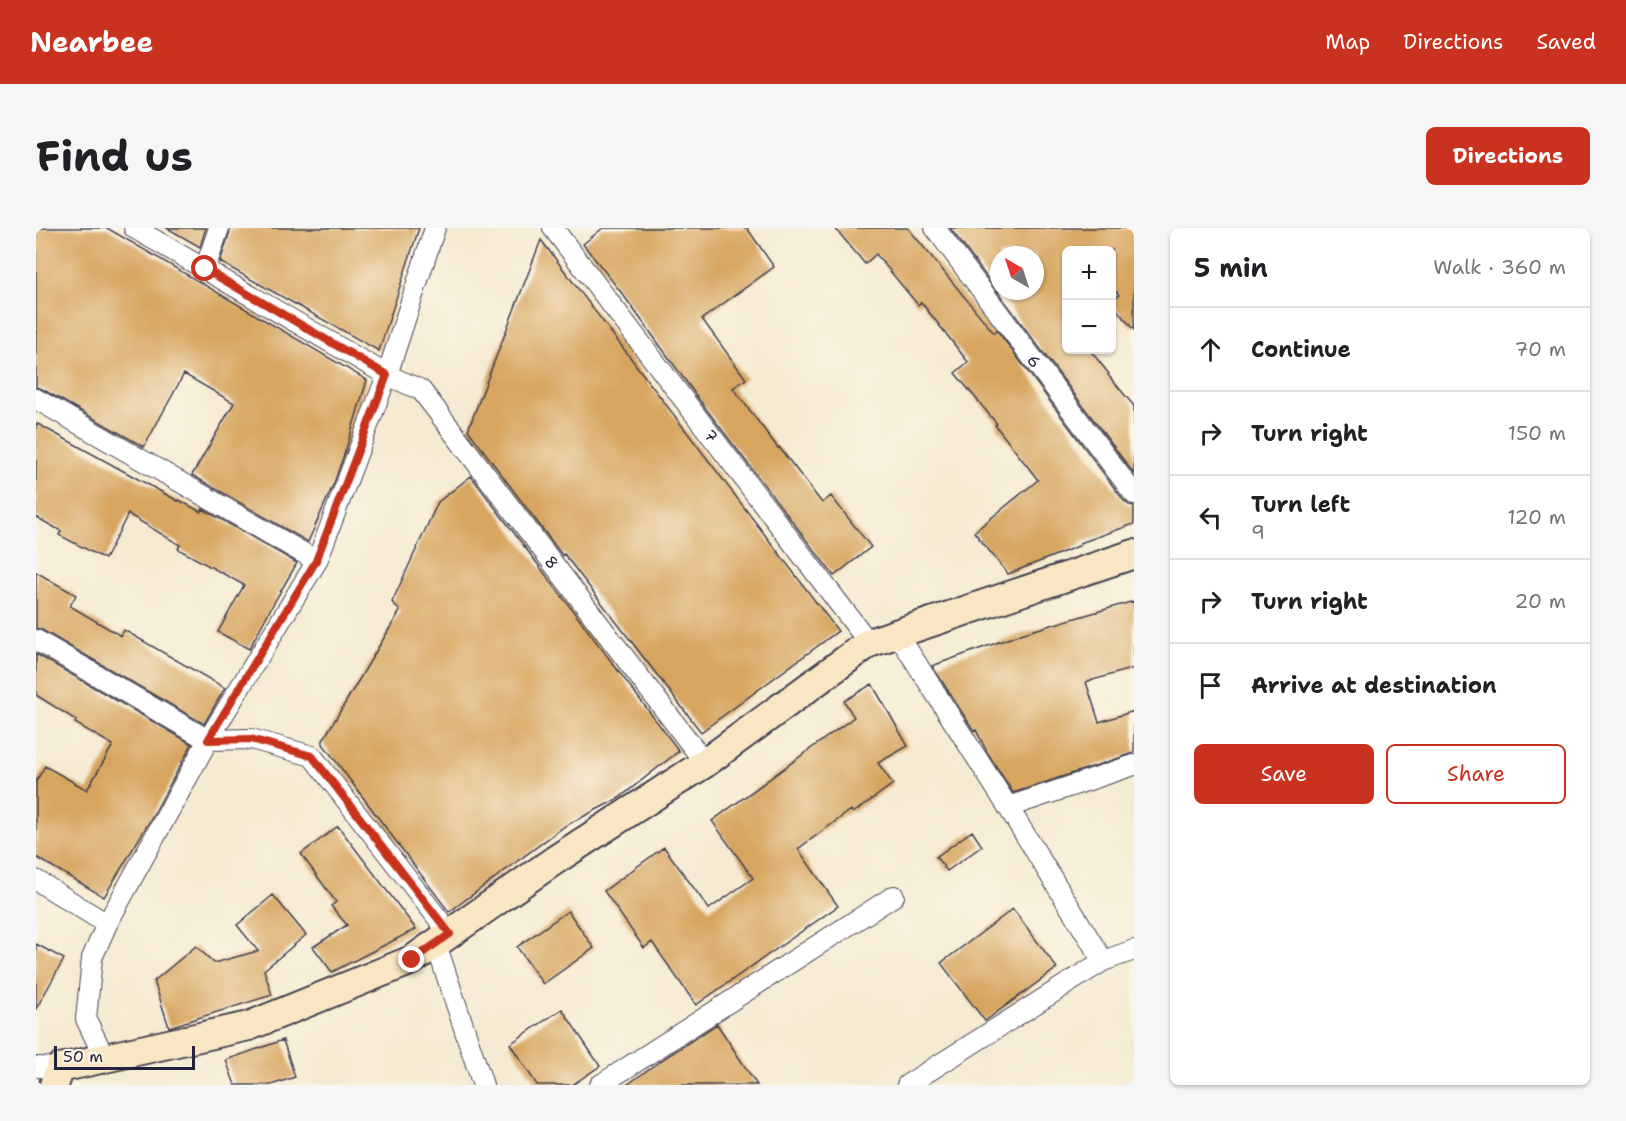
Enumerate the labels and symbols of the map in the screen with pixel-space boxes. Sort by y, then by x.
north arrow [990,246,1044,300]
route start [191,255,217,281]
street label: 6 [1022,350,1046,372]
street label: 7 [699,425,722,447]
street label: 8 [540,552,563,573]
route end [398,946,424,972]
scale bar [54,1043,195,1070]

